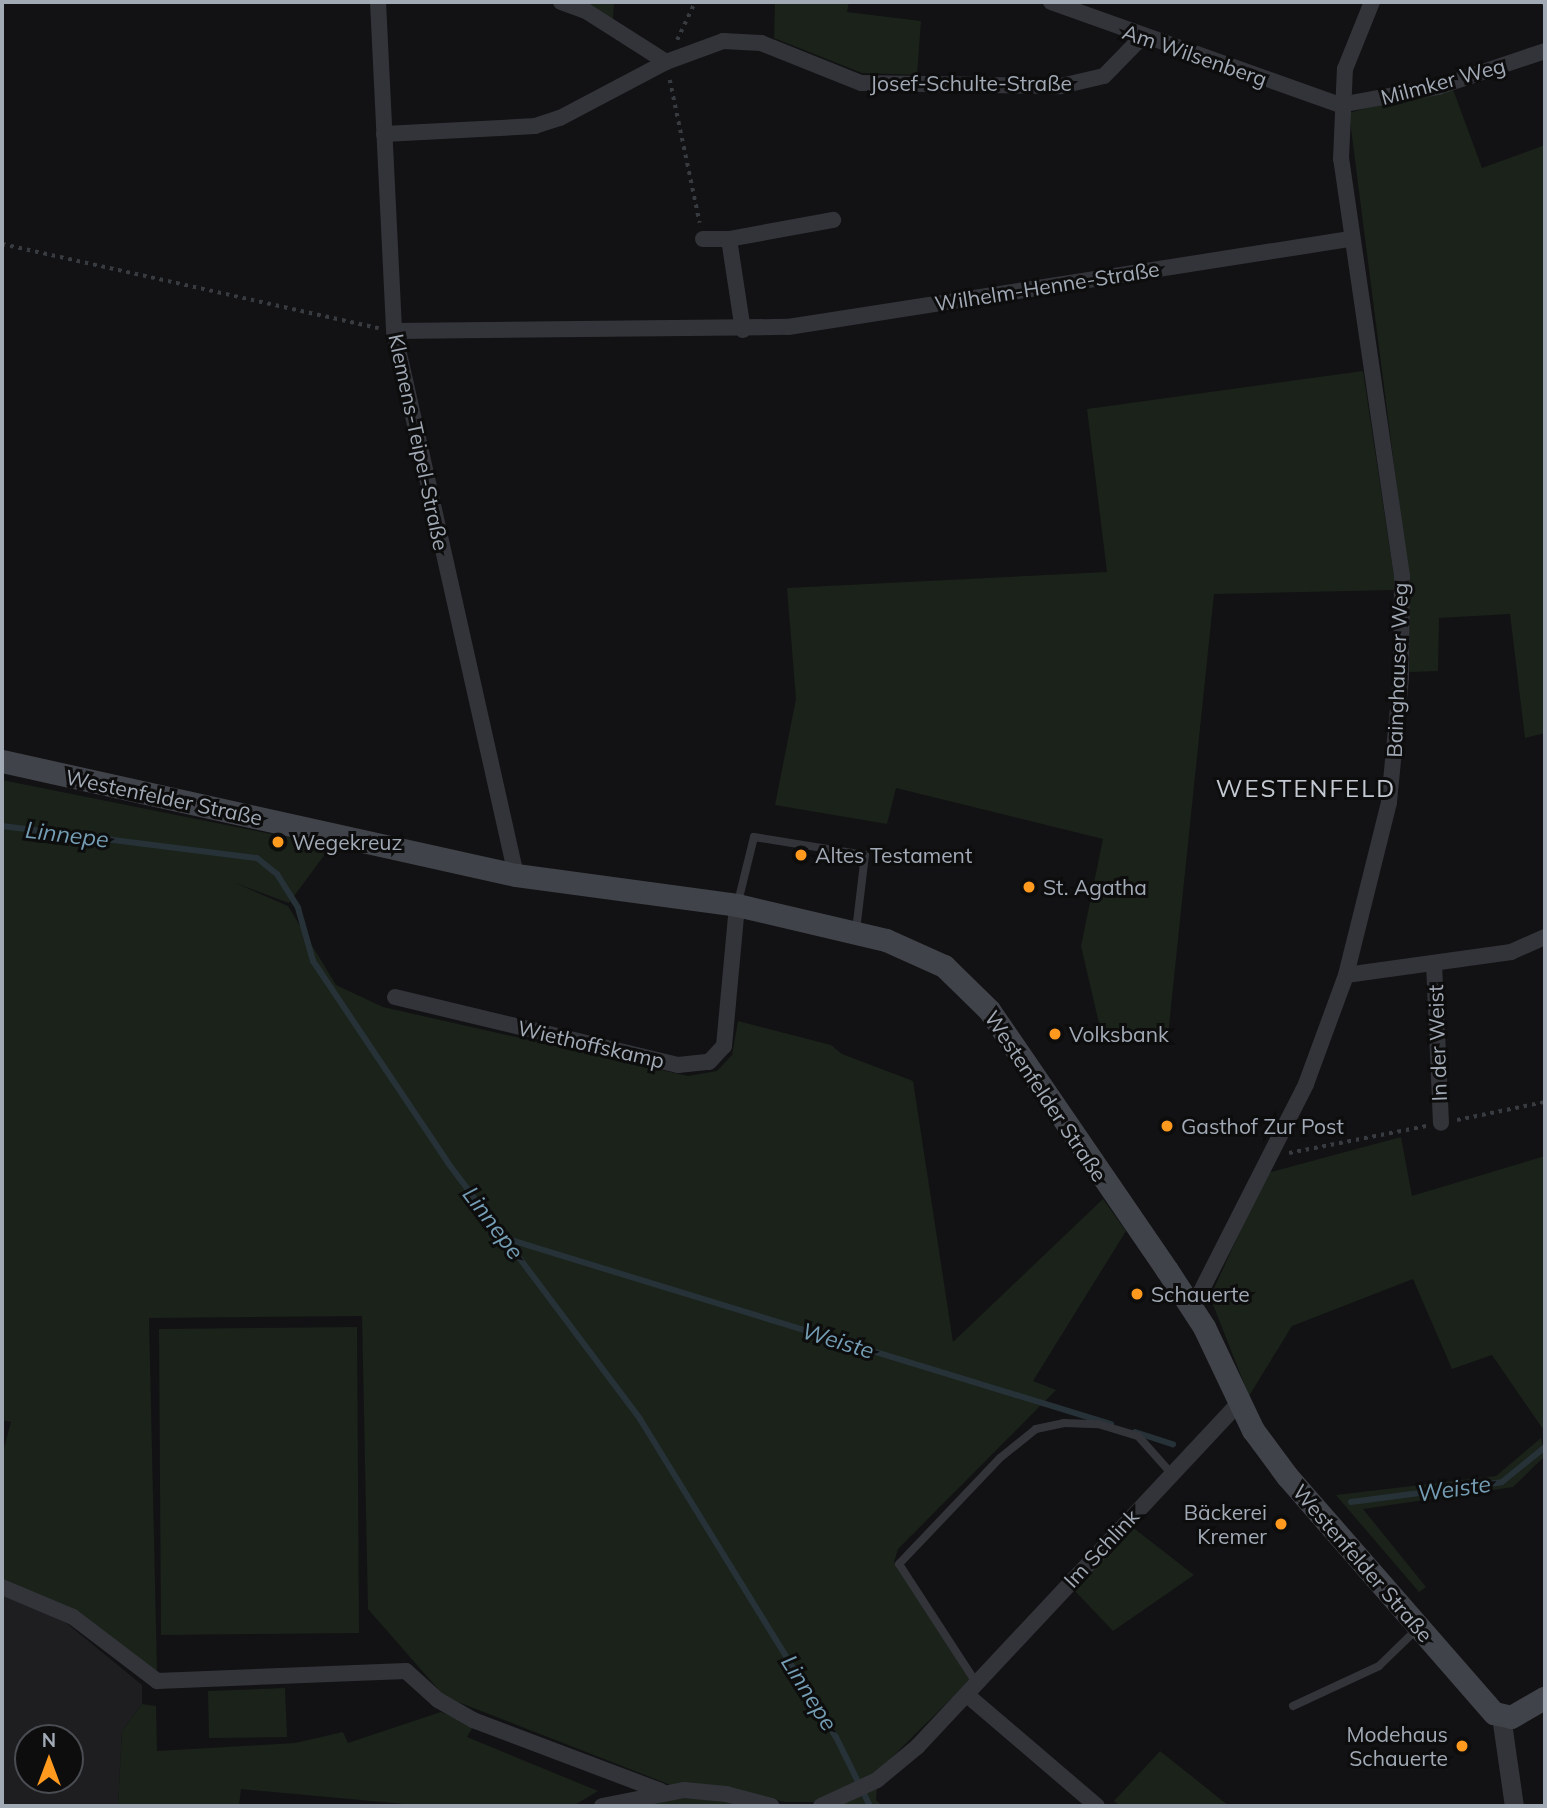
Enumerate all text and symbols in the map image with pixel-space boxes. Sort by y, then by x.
street label: Am Wilsenberg [1120,19,1270,91]
street label: Milmker Weg [1378,52,1508,110]
street label: Josef-Schulte-Straße [870,70,1072,96]
street label: Wilhelm-Henne-Straße [933,256,1161,316]
street label: Klemens-Teipel-Straße [384,331,454,553]
street label: Bainghauser Weg [1381,582,1413,758]
street label: Westenfelder Straße [63,764,265,830]
district label: WESTENFELD [1217,775,1395,803]
water label: Linnepe [24,816,110,854]
place label: Wegekreuz [292,829,402,855]
marker: Wegekreuz [270,834,286,850]
place label: Altes Testament [815,842,972,868]
marker: Altes Testament [793,847,809,863]
place label: St. Agatha [1043,874,1147,900]
marker: St. Agatha [1021,879,1037,895]
street label: In der Weist [1422,984,1452,1102]
street label: Westenfelder Straße [980,1006,1112,1186]
street label: Wiethoffskamp [515,1015,667,1073]
place label: Volksbank [1069,1021,1169,1047]
marker: Volksbank [1047,1026,1063,1042]
place label: Gasthof Zur Post [1181,1113,1344,1139]
marker: Gasthof Zur Post [1159,1118,1175,1134]
water label: Linnepe [457,1181,529,1265]
place label: Schauerte [1151,1281,1250,1307]
marker: Schauerte [1129,1286,1145,1302]
water label: Weiste [799,1317,877,1365]
water label: Weiste [1415,1470,1493,1508]
street label: Westenfelder Straße [1288,1479,1438,1647]
place label: Bäckerei Kremer [1184,1499,1267,1549]
street label: Im Schlink [1058,1503,1144,1593]
marker: Bäckerei Kremer [1273,1516,1289,1532]
water label: Linnepe [775,1650,843,1736]
place label: Modehaus Schauerte [1347,1721,1448,1771]
north arrow [14,1724,84,1794]
text: N [42,1728,56,1752]
marker: Modehaus Schauerte [1454,1738,1470,1754]

